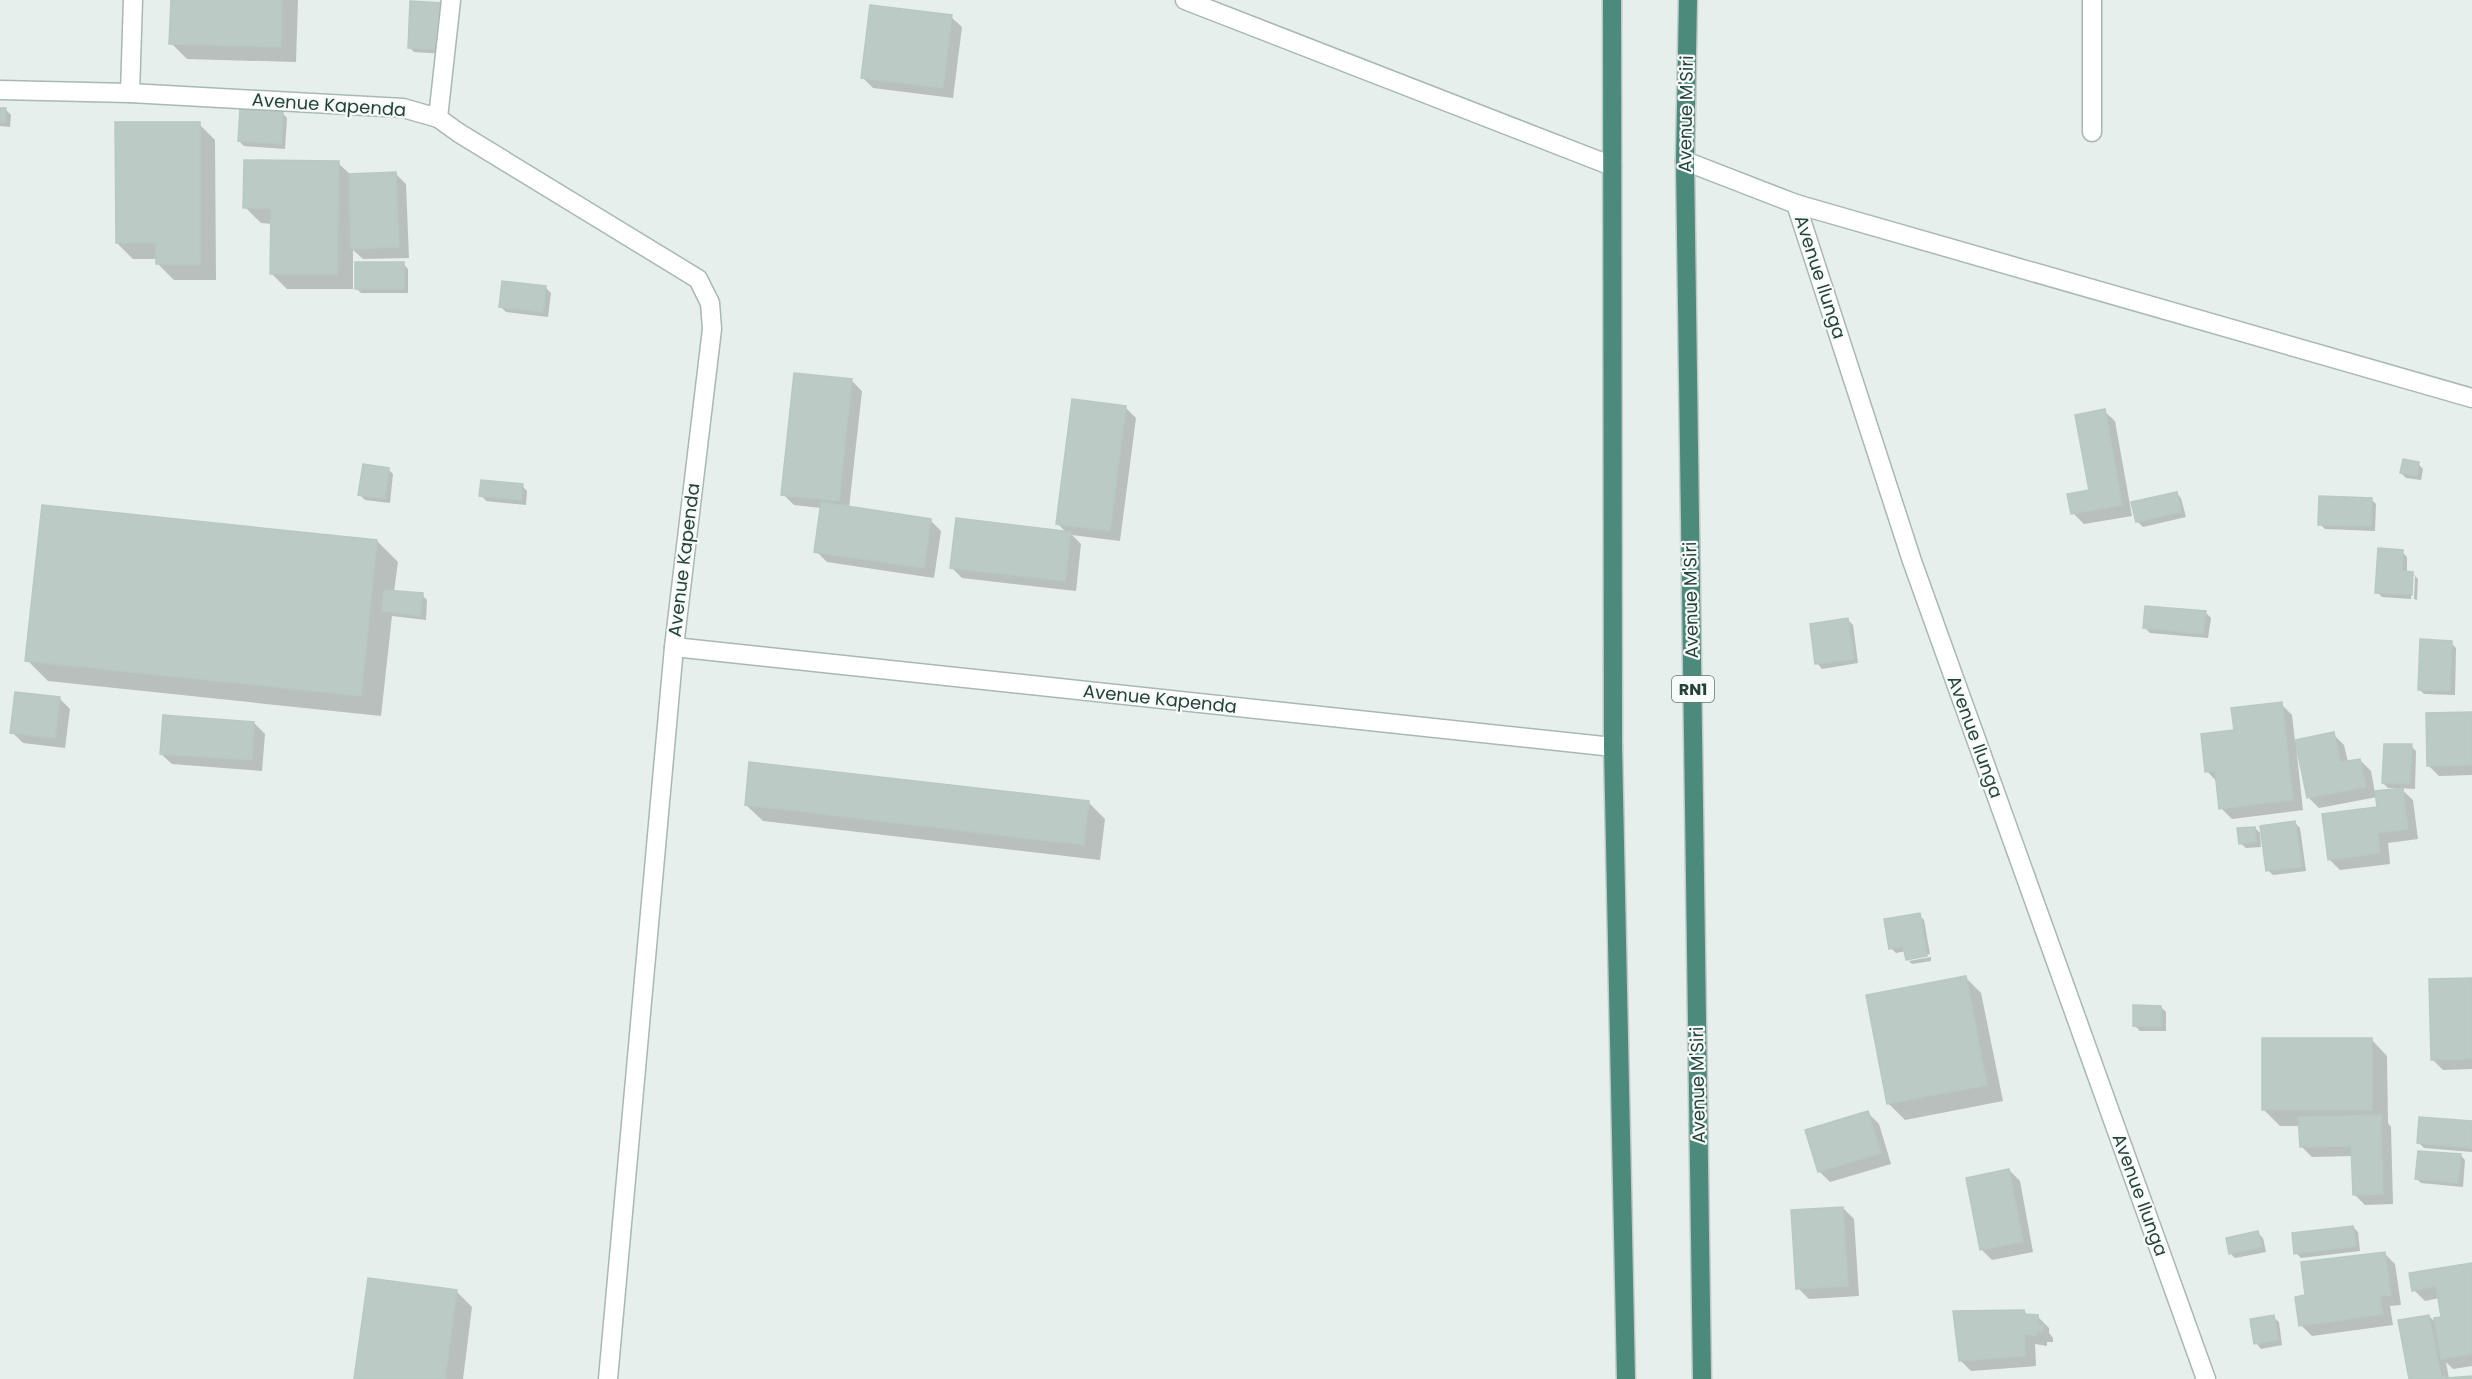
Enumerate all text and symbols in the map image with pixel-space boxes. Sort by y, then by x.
street label: Avenue M'Siri [1672,55,1699,173]
street label: Avenue Kapenda [251,87,407,122]
street label: Avenue Ilunga [1789,212,1852,342]
street label: Avenue Kapenda [662,482,705,638]
street label: Avenue M'Siri [1677,541,1704,659]
street label: Avenue Ilunga [1942,672,2009,802]
road number: RN1 [1672,676,1714,702]
street label: Avenue Kapenda [1082,678,1238,719]
street label: Avenue M'Siri [1684,1026,1711,1144]
street label: Avenue Ilunga [2107,1130,2174,1260]

